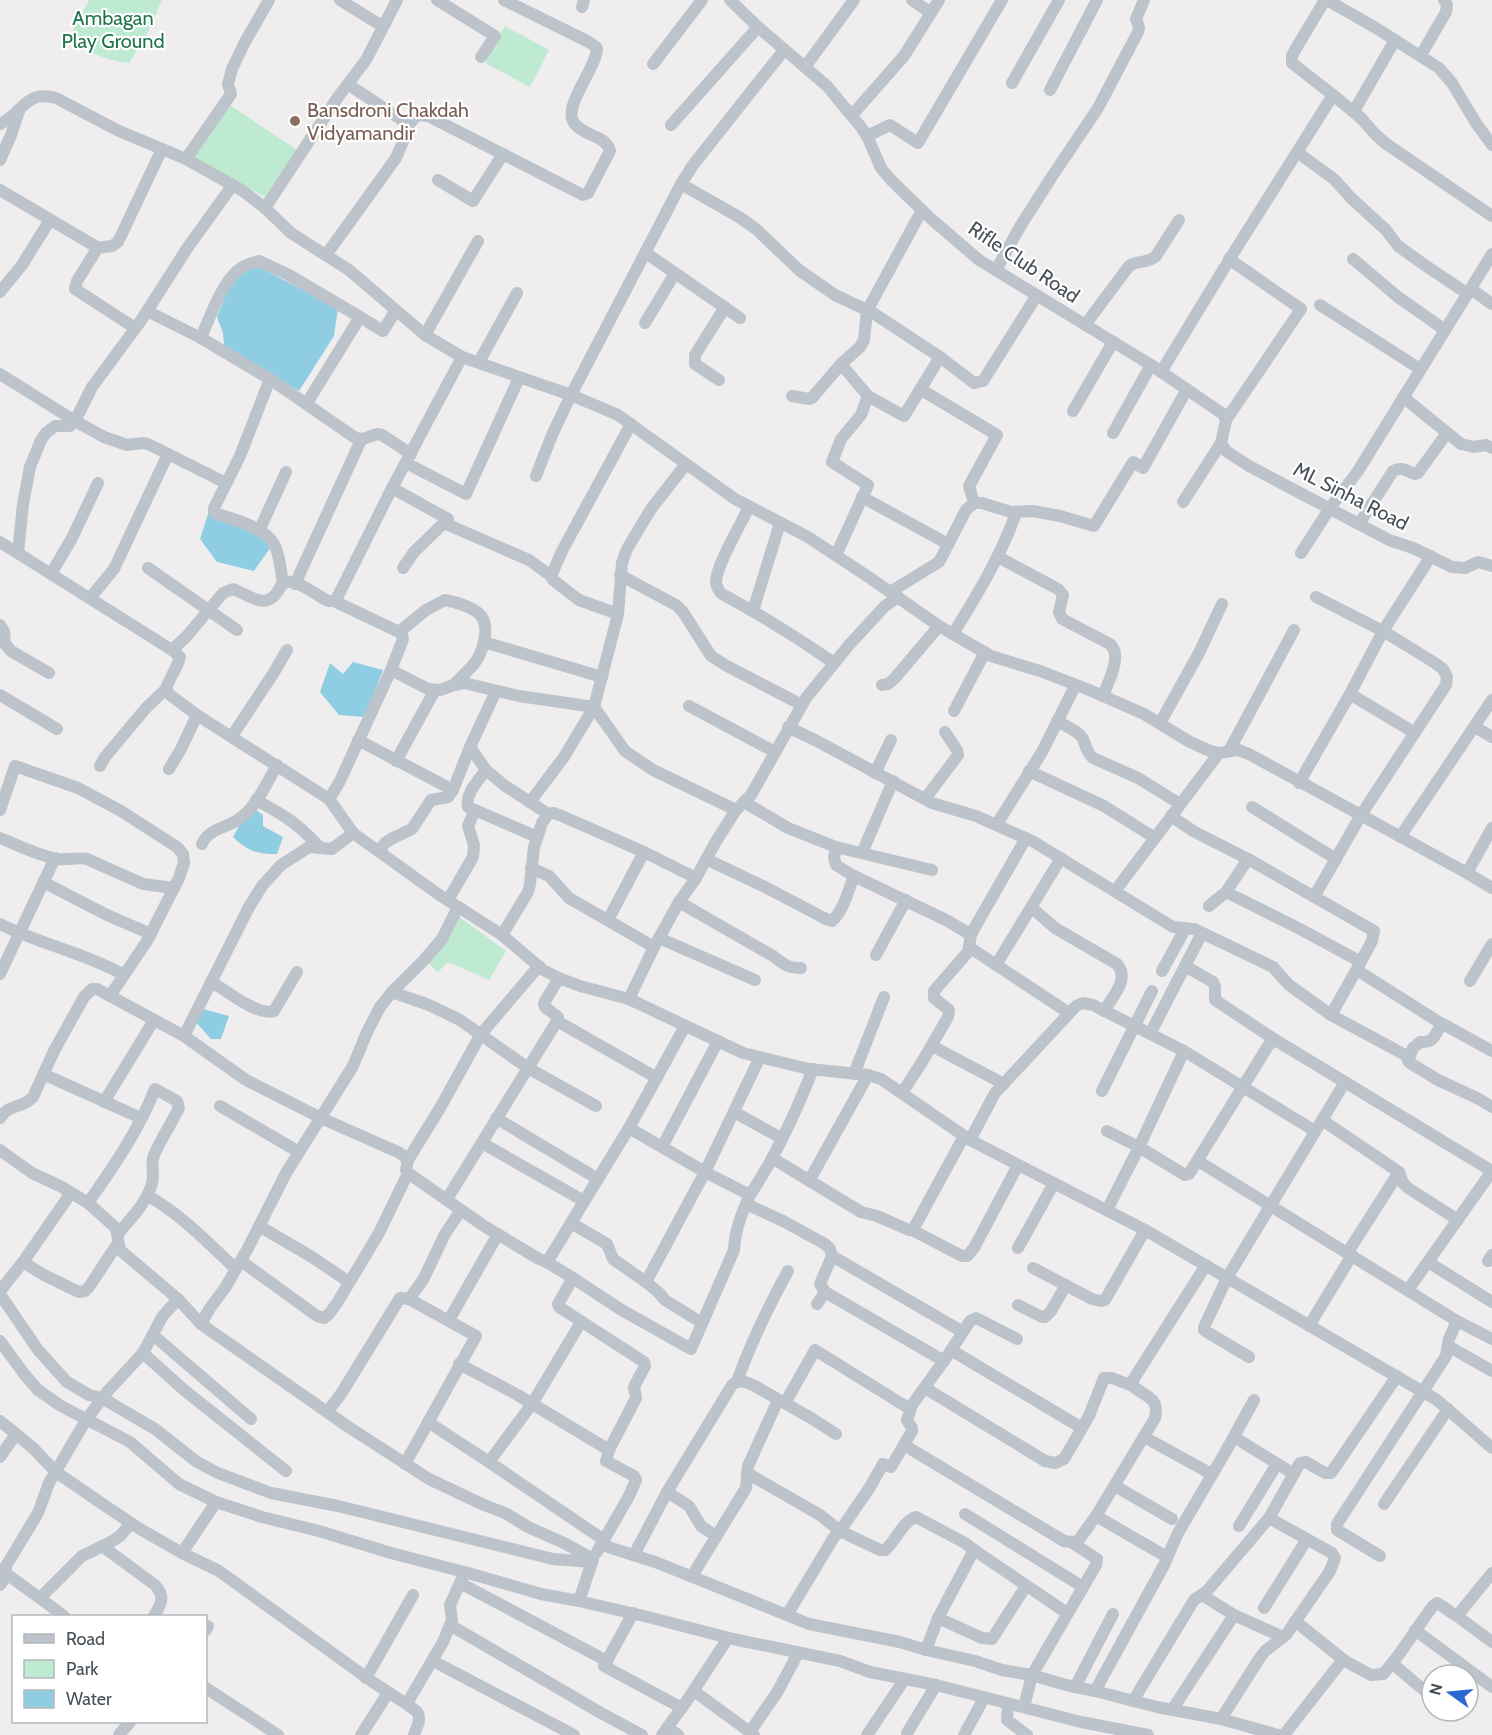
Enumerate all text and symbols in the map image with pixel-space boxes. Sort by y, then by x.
park label: Ambagan Play Ground [62,6,165,53]
place label: Bansdroni Chakdah Vidyamandir [307,98,469,145]
marker: Bansdroni Chakdah Vidyamandir [288,114,302,128]
street label: Rifle Club Road [964,216,1084,308]
street label: ML Sinha Road [1289,457,1413,535]
legend [12,1615,207,1723]
text: Road [66,1628,105,1650]
text: Park [66,1658,99,1680]
north arrow [1420,1663,1480,1723]
text: N [1425,1681,1447,1697]
text: Water [66,1688,112,1710]

